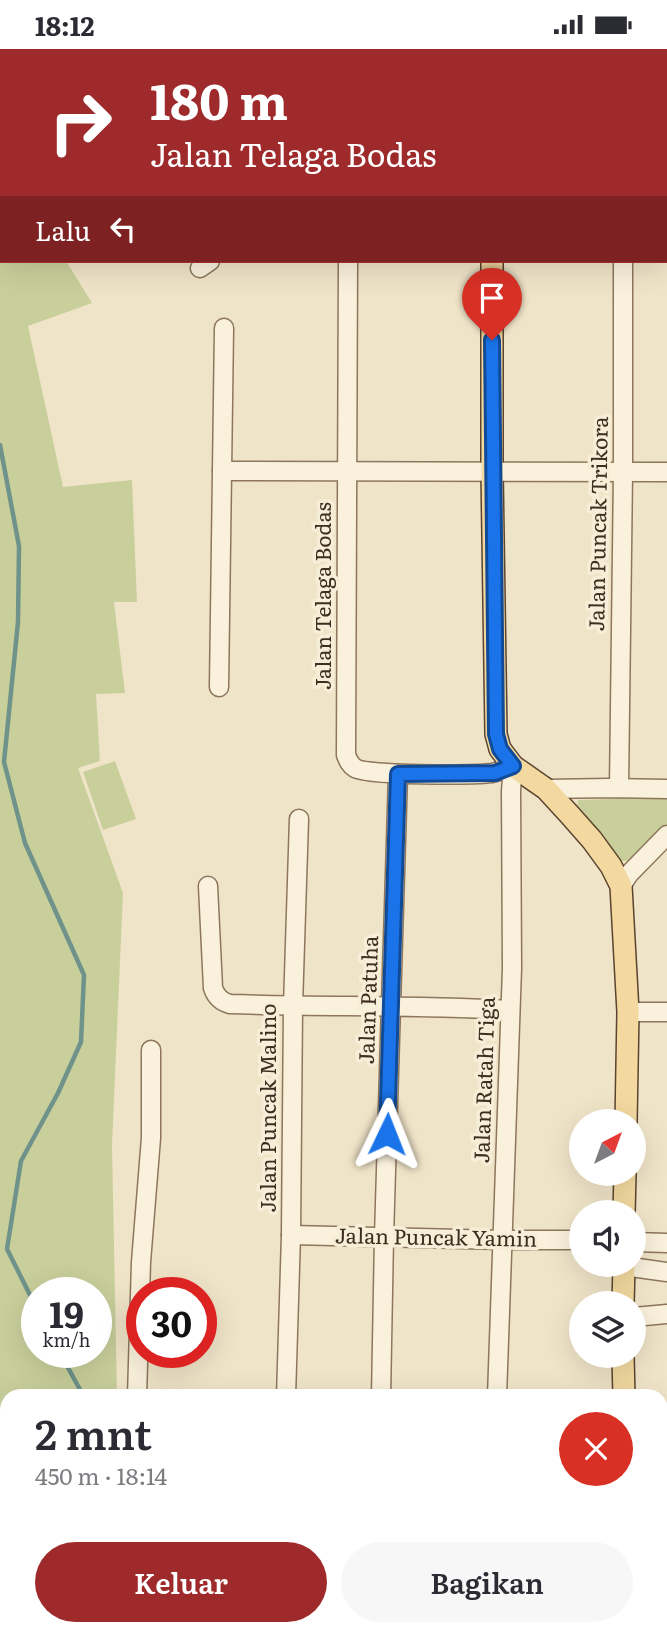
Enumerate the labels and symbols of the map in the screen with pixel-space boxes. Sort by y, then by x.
pin [462,268,522,340]
street label: Jalan Puncak Trikora [579,416,614,632]
street label: Jalan Telaga Bodas [306,502,337,690]
street label: Jalan Patuha [349,934,384,1065]
street label: Jalan Ratah Tiga [464,995,501,1164]
street label: Jalan Puncak Malino [251,1003,282,1213]
position arrow [350,1097,424,1171]
north arrow [569,1109,646,1187]
street label: Jalan Puncak Yamin [335,1218,538,1253]
speed limit sign: 30 [126,1277,217,1368]

